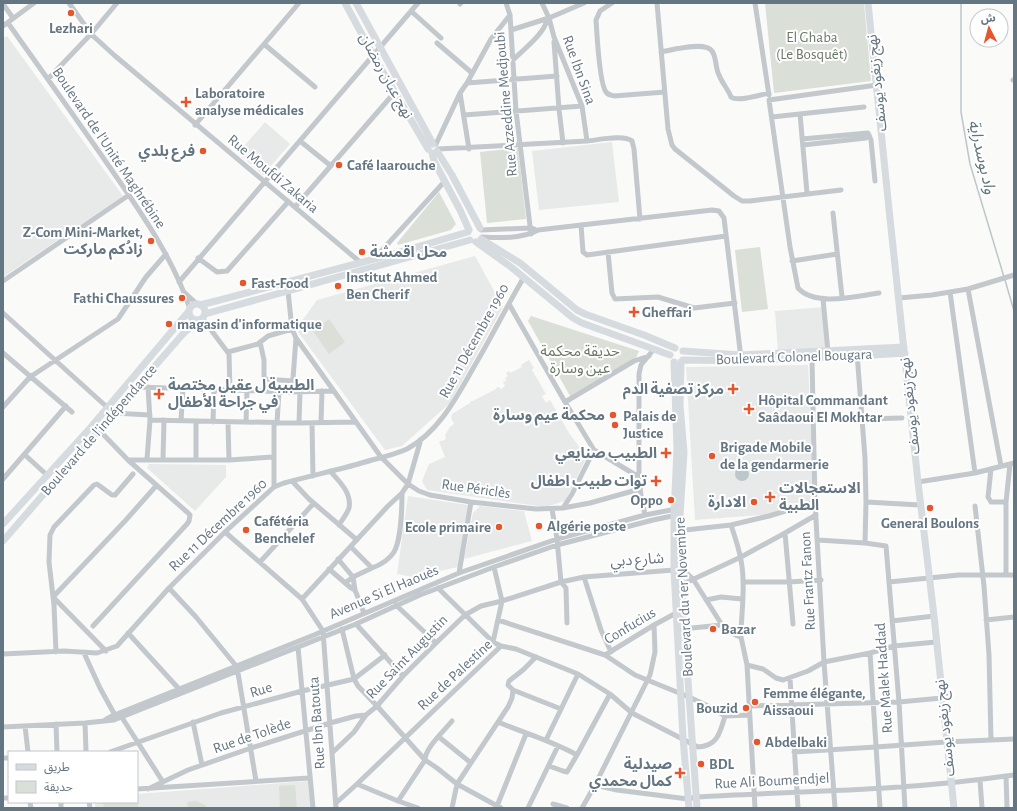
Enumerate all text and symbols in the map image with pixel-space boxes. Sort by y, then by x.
marker: Lezhari [66,8,76,18]
north arrow [969,8,1009,48]
text: ش [980,12,996,26]
place label: Lezhari [49,21,93,36]
park label: El Ghaba (Le Bosquêt) [776,30,848,62]
street label: نهج عبان رمضان [353,31,416,123]
street label: Rue Azzeddine Medjoubi [492,31,520,177]
street label: نهج زيغود يوسف [864,33,894,132]
street label: Rue Ibn Sina [560,34,598,107]
street label: Boulevard de l'Unité Maghrébine [49,65,169,231]
place label: Laboratoire analyse médicales [195,86,304,118]
marker: Laboratoire analyse médicales [180,96,192,108]
water label: واد بوسدراية [965,118,998,196]
street label: Rue Moufdi Zakaria [225,132,321,216]
place label: فرع بلدي [138,143,195,162]
marker: فرع بلدي [198,146,208,156]
place label: Café laarouche [347,158,436,173]
marker: Café laarouche [334,160,344,170]
place label: Z-Com Mini-Market, زادُكم ماركت [23,225,143,260]
marker: Z-Com Mini-Market, زادُكم ماركت [146,236,156,246]
place label: محل اقمشة [370,243,447,261]
marker: محل اقمشة [357,247,367,257]
place label: Institut Ahmed Ben Cherif [346,270,437,302]
place label: Fast-Food [251,276,309,291]
marker: Fast-Food [238,278,248,288]
marker: Institut Ahmed Ben Cherif [333,281,343,291]
street label: Rue 11 Décembre 1960 [436,281,512,401]
place label: Fathi Chaussures [73,291,174,306]
marker: Fathi Chaussures [177,293,187,303]
place label: Gheffari [642,305,692,320]
marker: Gheffari [629,307,639,317]
place label: magasin d'informatique [177,317,322,332]
marker: magasin d'informatique [164,319,174,329]
park label: حديقة محكمة عين وسارة [540,344,620,377]
street label: Boulevard Colonel Bougara [716,347,873,367]
street label: نهج زيغود يوسف [897,356,927,455]
street label: Boulevard de l'indépendance [38,362,160,498]
place label: الطبيبة ل عقيل مختصة في جراحة الأطفال [168,376,314,413]
place label: مركز تصفية الدم [623,380,724,400]
marker: مركز تصفية الدم [727,383,739,395]
marker: الطبيبة ل عقيل مختصة في جراحة الأطفال [153,388,165,400]
place label: Hôpital Commandant Saâdaoui El Mokhtar [758,393,888,425]
marker: Hôpital Commandant Saâdaoui El Mokhtar [743,403,755,415]
place label: محكمة عيم وسارة [493,406,605,426]
place label: Palais de Justice [623,409,676,441]
marker: محكمة عيم وسارة [608,410,618,420]
marker: Palais de Justice [610,420,620,430]
place label: Brigade Mobile de la gendarmerie [720,440,829,472]
place label: الطبيب صنايعي [555,446,657,464]
marker: الطبيب صنايعي [660,447,672,459]
marker: Brigade Mobile de la gendarmerie [707,451,717,461]
place label: توات طبيب اطفال [531,474,648,490]
marker: توات طبيب اطفال [650,475,662,487]
street label: Rue 11 Décembre 1960 [166,476,270,574]
street label: Rue Périclès [441,477,511,501]
place label: الاستعجالات الطبية [779,481,861,513]
marker: الاستعجالات الطبية [764,491,776,503]
place label: Oppo [630,493,663,508]
place label: الادارة [708,494,746,511]
marker: Oppo [666,495,676,505]
marker: الادارة [749,497,759,507]
marker: General Boulons [925,503,935,513]
place label: Cafétéria Benchelef [254,514,315,546]
place label: General Boulons [881,516,979,531]
street label: Boulevard du 1er Novembre [672,517,696,677]
place label: Algérie poste [547,519,626,534]
place label: Ecole primaire [405,520,491,535]
marker: Algérie poste [534,521,544,531]
marker: Ecole primaire [494,522,504,532]
marker: Cafétéria Benchelef [241,525,251,535]
street label: Rue Frantz Fanon [798,531,818,631]
street label: شارع دبي [610,551,665,573]
street label: Avenue Si El Haouès [327,562,441,622]
street label: Confucius [602,605,658,647]
street label: Rue Saint Augustin [363,612,451,702]
place label: Bazar [721,622,756,637]
street label: Rue Malek Haddad [873,622,895,734]
marker: Bazar [708,624,718,634]
street label: Rue de Palestine [415,637,495,713]
street label: Rue Ibn Batouta [306,676,328,770]
street label: نهج زيغود يوسف [932,678,962,777]
street label: Rue [248,680,274,700]
place label: Femme élégante, Aissaoui [763,686,865,718]
marker: Femme élégante, Aissaoui [750,697,760,707]
place label: Bouzid [696,701,738,716]
marker: Bouzid [741,703,751,713]
street label: Rue de Tolède [211,716,293,756]
place label: Abdelbaki [765,735,827,750]
marker: Abdelbaki [752,737,762,747]
legend [8,751,138,803]
place label: صيدلية كمال محمدي [589,755,672,792]
place label: BDL [709,757,734,772]
marker: BDL [696,759,706,769]
text: طريق [44,761,70,775]
marker: صيدلية كمال محمدي [675,768,685,778]
street label: Rue Ali Boumendjel [714,770,830,792]
text: حديقة [44,781,73,794]

